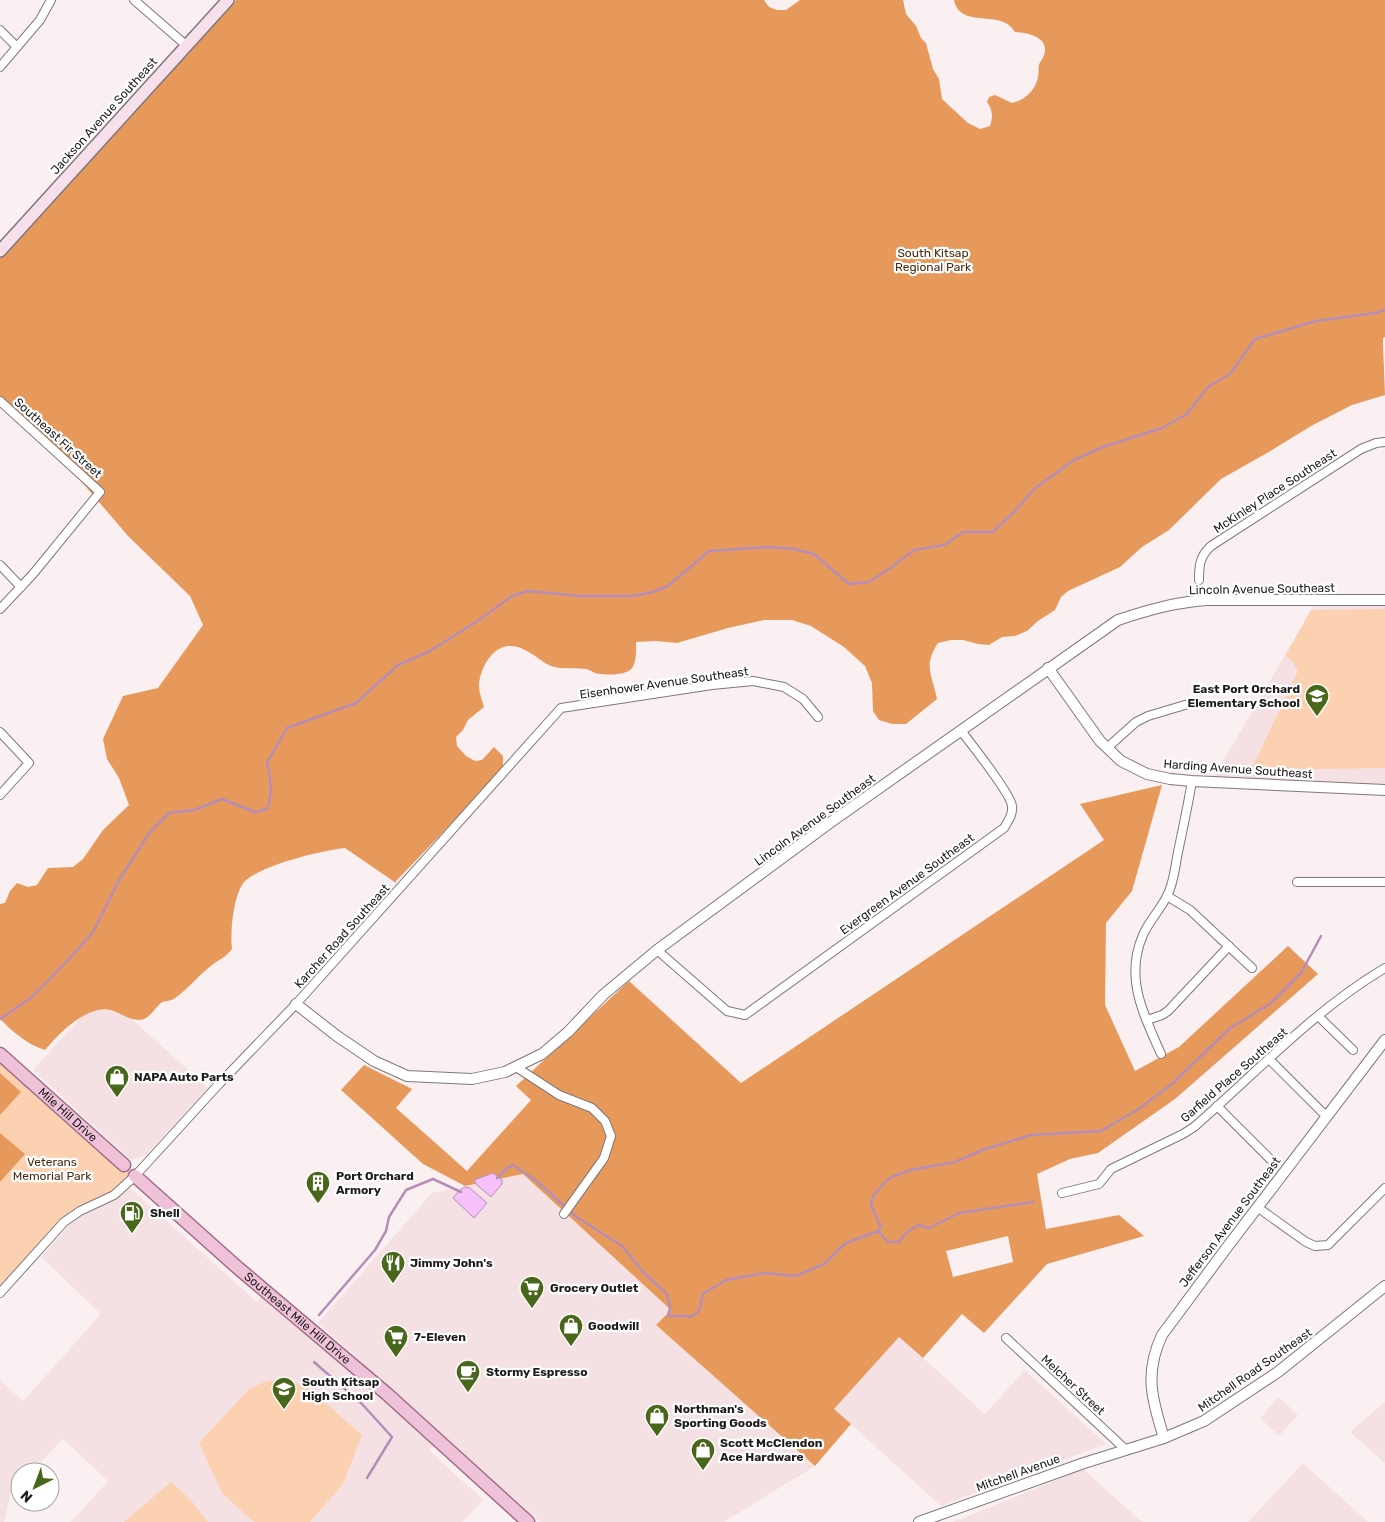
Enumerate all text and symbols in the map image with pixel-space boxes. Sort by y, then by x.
street label: Jackson Avenue Southeast [48,54,160,177]
park label: South Kitsap Regional Park [895,246,972,274]
street label: Southeast Fir Street [12,395,105,481]
street label: McKinley Place Southeast [1211,446,1339,536]
street label: Lincoln Avenue Southeast [1189,581,1335,597]
street label: Eisenhower Avenue Southeast [579,664,749,702]
place label: East Port Orchard Elementary School [1188,682,1300,710]
school or university icon: East Port Orchard Elementary School [1304,683,1330,717]
street label: Harding Avenue Southeast [1163,757,1313,781]
street label: Lincoln Avenue Southeast [752,771,878,869]
street label: Evergreen Avenue Southeast [837,830,977,937]
street label: Karcher Road Southeast [292,881,393,991]
street label: Garfield Place Southeast [1178,1025,1290,1125]
shop icon: NAPA Auto Parts [104,1064,130,1098]
place label: NAPA Auto Parts [134,1070,234,1084]
street label: Mile Hill Drive [35,1085,100,1145]
street label: Jefferson Avenue Southeast [1176,1154,1284,1290]
park label: Veterans Memorial Park [13,1155,92,1183]
place label: Port Orchard Armory [336,1169,414,1197]
building icon: Port Orchard Armory [305,1170,331,1204]
fuel station icon: Shell [119,1200,145,1234]
place label: Shell [150,1206,180,1220]
restaurant icon: Jimmy John's [380,1250,406,1284]
place label: Jimmy John's [410,1256,493,1270]
street label: Southeast Mile Hill Drive [241,1269,354,1367]
supermarket icon: Grocery Outlet [519,1275,545,1309]
place label: Grocery Outlet [550,1281,639,1295]
shop icon: Goodwill [558,1313,584,1347]
place label: Goodwill [588,1319,639,1333]
supermarket icon: 7-Eleven [383,1324,409,1358]
street label: Mitchell Road Southeast [1195,1325,1315,1415]
place label: 7-Eleven [414,1330,466,1344]
street label: Melcher Street [1038,1352,1108,1418]
cafe icon: Stormy Espresso [455,1359,481,1393]
place label: Stormy Espresso [486,1365,588,1379]
place label: South Kitsap High School [302,1375,380,1403]
school or university icon: South Kitsap High School [271,1376,297,1410]
place label: Northman's Sporting Goods [674,1402,767,1430]
shop icon: Northman's Sporting Goods [644,1403,670,1437]
place label: Scott McClendon Ace Hardware [720,1436,823,1464]
shop icon: Scott McClendon Ace Hardware [690,1437,716,1471]
street label: Mitchell Avenue [974,1451,1062,1495]
north arrow [10,1462,60,1512]
text: N [17,1487,36,1506]

